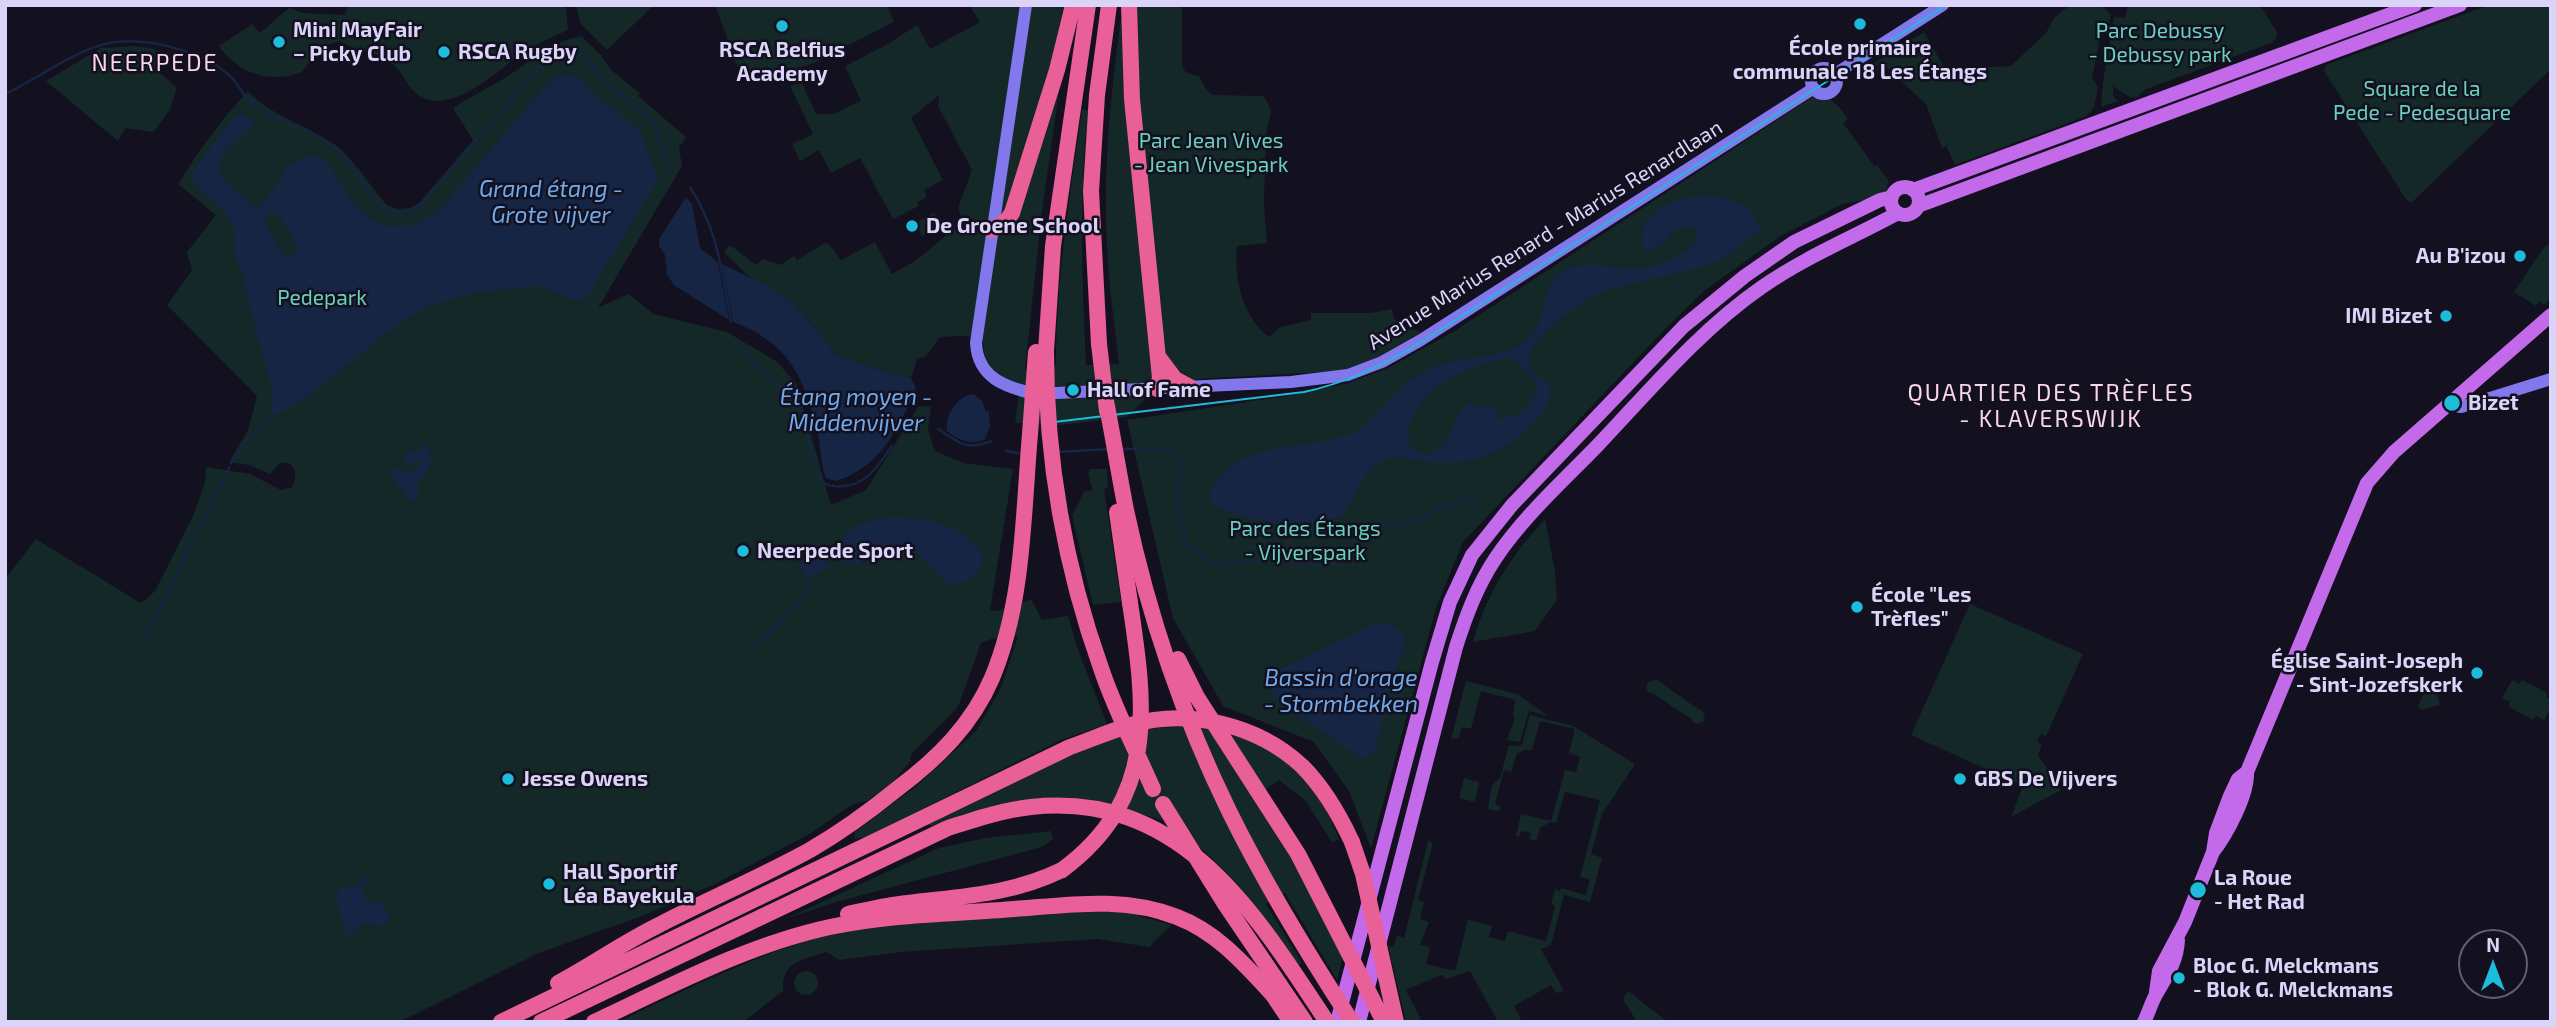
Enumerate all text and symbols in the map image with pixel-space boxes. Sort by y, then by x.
marker: École primaire communale 18 Les Étangs [1852,16,1868,32]
place label: Mini MayFair – Picky Club [293,17,422,67]
marker: RSCA Belfius Academy [774,18,790,34]
park label: Parc Debussy - Debussy park [2088,18,2232,68]
marker: Mini MayFair – Picky Club [271,34,287,50]
place label: École primaire communale 18 Les Étangs [1733,35,1987,85]
place label: RSCA Belfius Academy [719,37,845,87]
place label: RSCA Rugby [458,39,577,65]
marker: RSCA Rugby [436,44,452,60]
district label: NEERPEDE [93,49,217,77]
park label: Square de la Pede - Pedesquare [2333,76,2511,126]
street label: Avenue Marius Renard - Marius Renardlaan [1363,115,1727,355]
park label: Parc Jean Vives - Jean Vivespark [1134,128,1288,178]
water label: Grand étang - Grote vijver [479,175,623,229]
place label: De Groene School [926,213,1100,239]
marker: De Groene School [904,218,920,234]
place label: Au B'izou [2416,243,2506,269]
marker: Au B'izou [2512,248,2528,264]
park label: Pedepark [277,285,367,311]
place label: IMI Bizet [2345,303,2432,329]
marker: IMI Bizet [2438,308,2454,324]
place label: Hall of Fame [1087,377,1211,403]
district label: QUARTIER DES TRÈFLES - KLAVERSWIJK [1910,379,2192,433]
marker: Hall of Fame [1065,382,1081,398]
water label: Étang moyen - Middenvijver [780,383,932,437]
place label: Bizet [2468,390,2519,416]
marker: Bizet [2442,393,2462,413]
park label: Parc des Étangs - Vijverspark [1229,516,1381,566]
place label: Neerpede Sport [757,538,913,564]
marker: Neerpede Sport [735,543,751,559]
place label: École "Les Trèfles" [1871,582,1971,632]
marker: École "Les Trèfles" [1849,599,1865,615]
place label: Église Saint-Joseph - Sint-Jozefskerk [2271,648,2463,698]
water label: Bassin d'orage - Stormbekken [1264,664,1418,718]
marker: Église Saint-Joseph - Sint-Jozefskerk [2469,665,2485,681]
place label: Jesse Owens [522,766,648,792]
place label: GBS De Vijvers [1974,766,2117,792]
marker: Jesse Owens [500,771,516,787]
marker: GBS De Vijvers [1952,771,1968,787]
place label: Hall Sportif Léa Bayekula [563,859,695,909]
place label: La Roue - Het Rad [2214,865,2305,915]
marker: Hall Sportif Léa Bayekula [541,876,557,892]
marker: La Roue - Het Rad [2188,880,2208,900]
north arrow [2458,929,2528,999]
text: N [2486,933,2500,956]
place label: Bloc G. Melckmans - Blok G. Melckmans [2193,953,2393,1003]
marker: Bloc G. Melckmans - Blok G. Melckmans [2171,970,2187,986]

